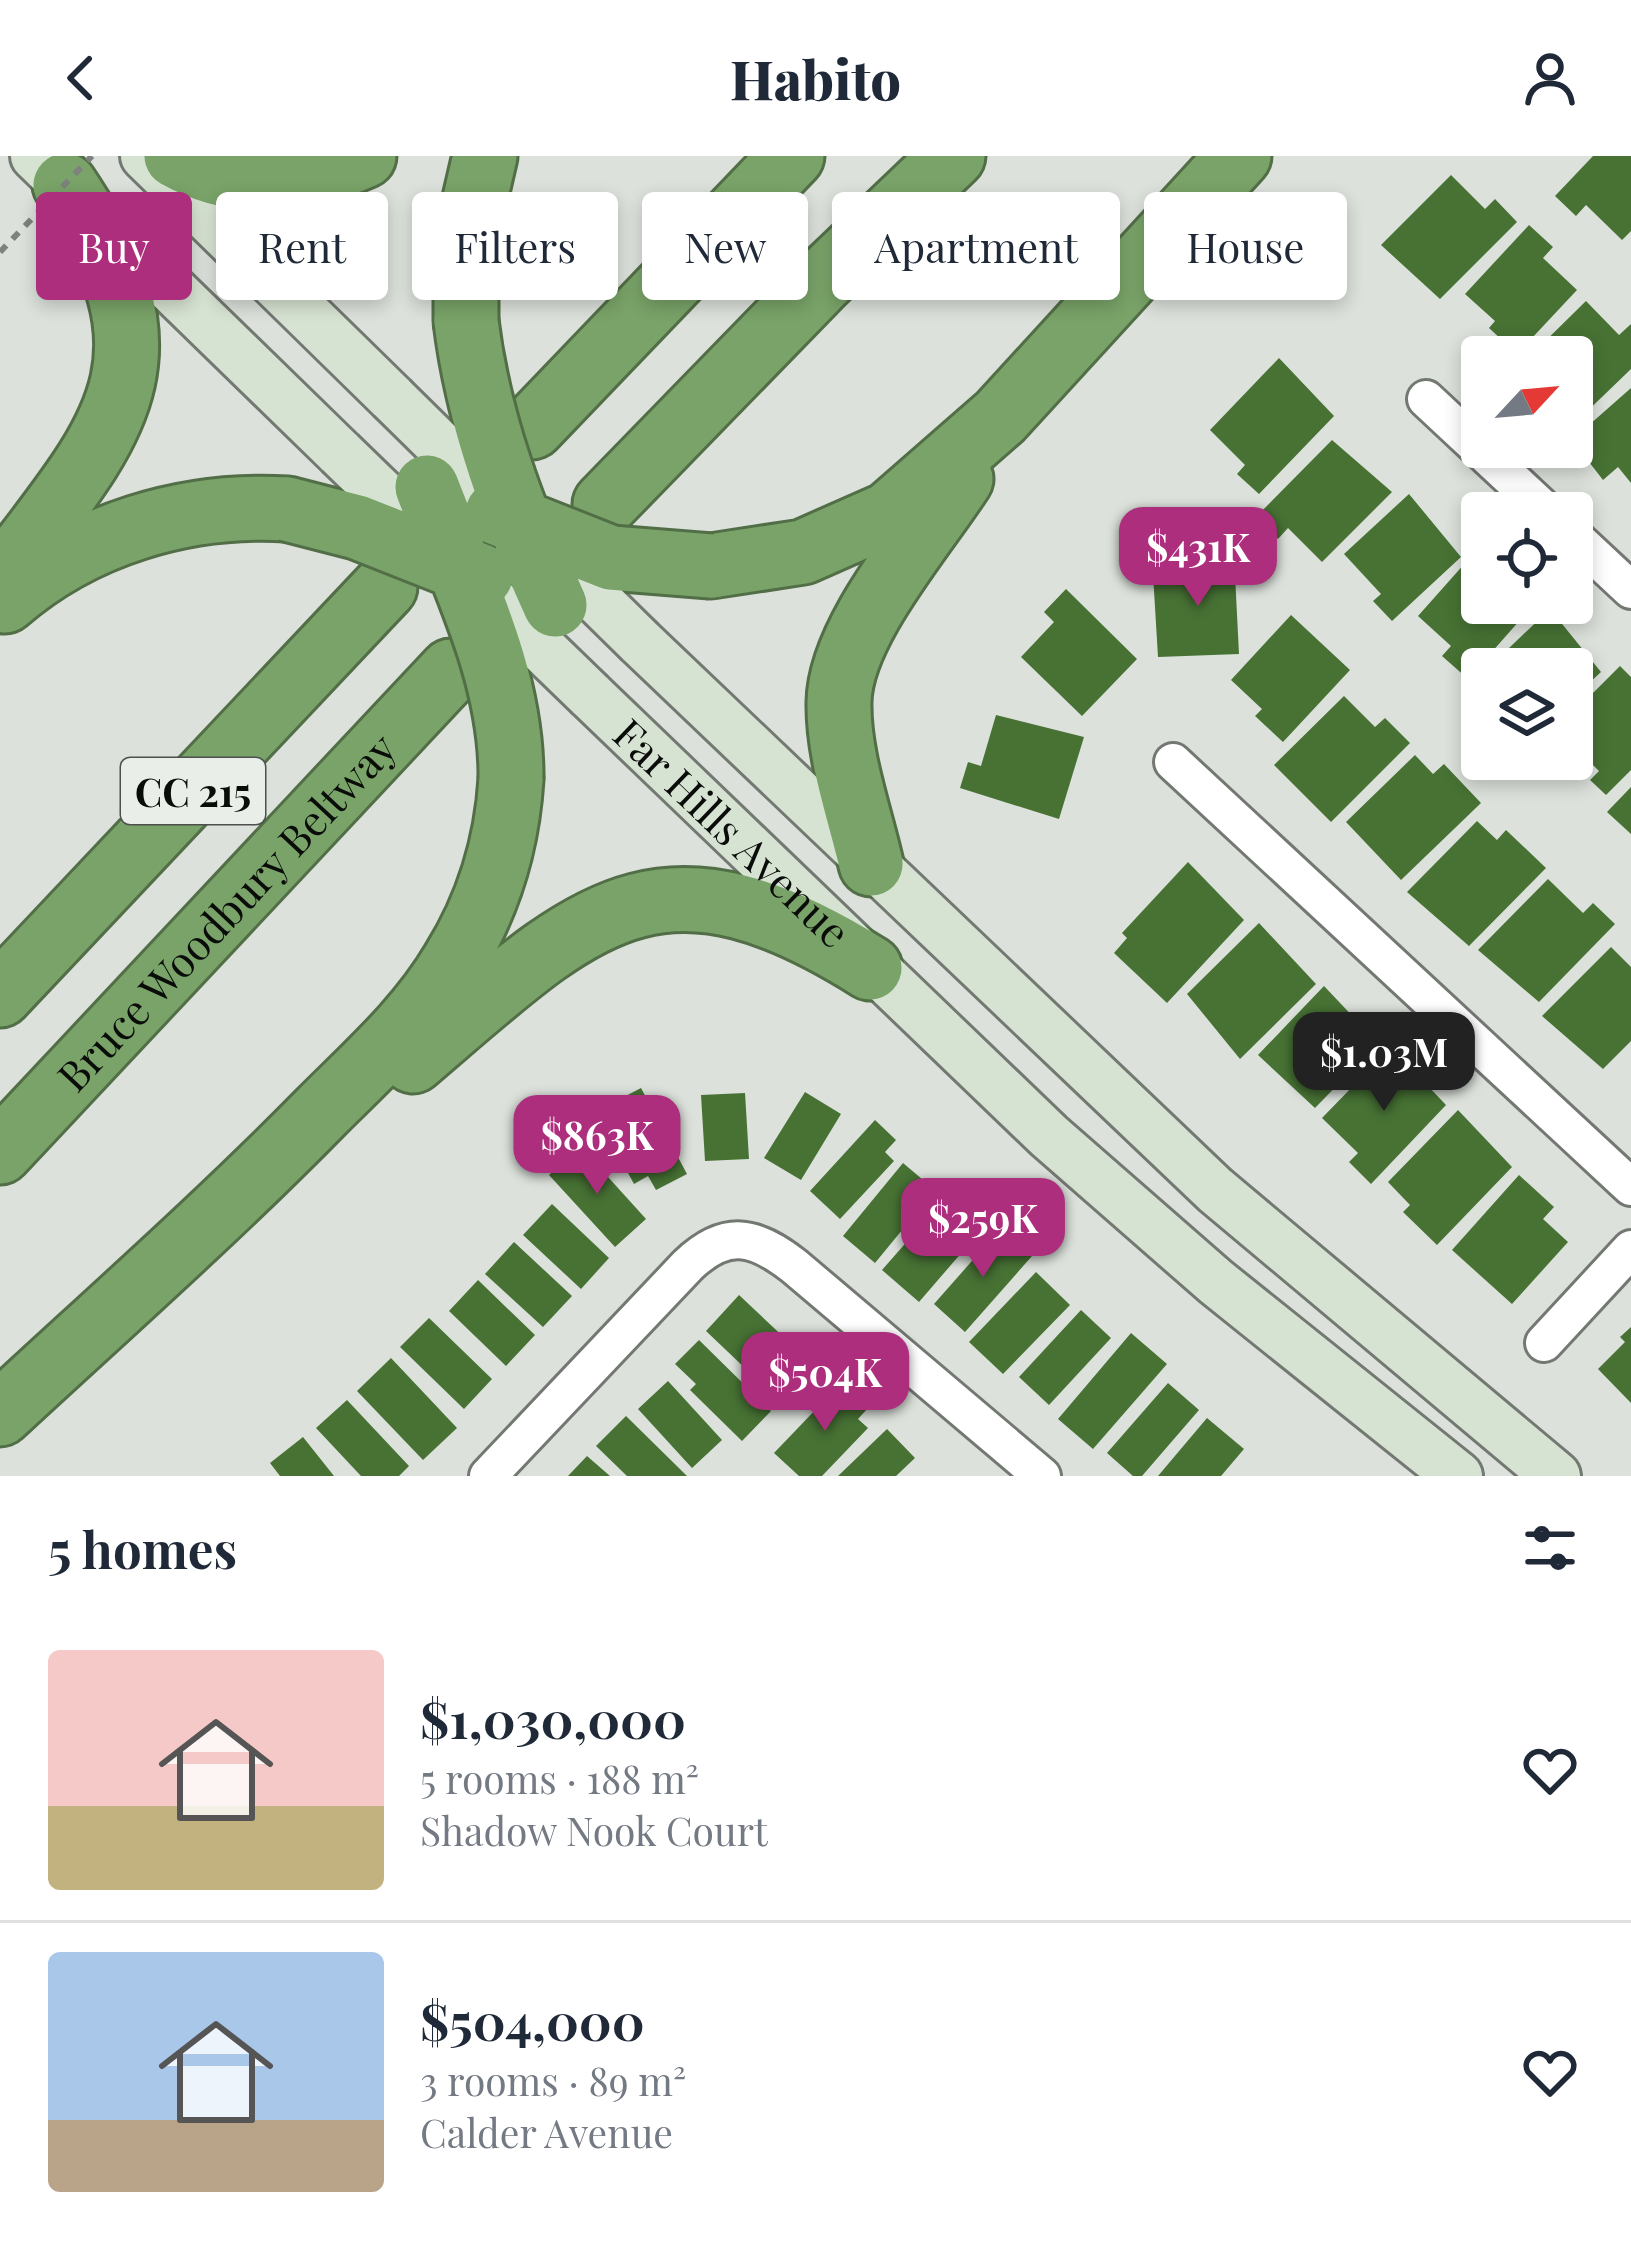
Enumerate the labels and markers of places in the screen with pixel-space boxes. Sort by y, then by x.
pin: $431K [1114,507,1282,609]
pin: $1.03M [1286,1012,1482,1114]
pin: $863K [513,1095,681,1197]
pin: $259K [899,1178,1067,1280]
pin: $504K [741,1332,909,1434]

